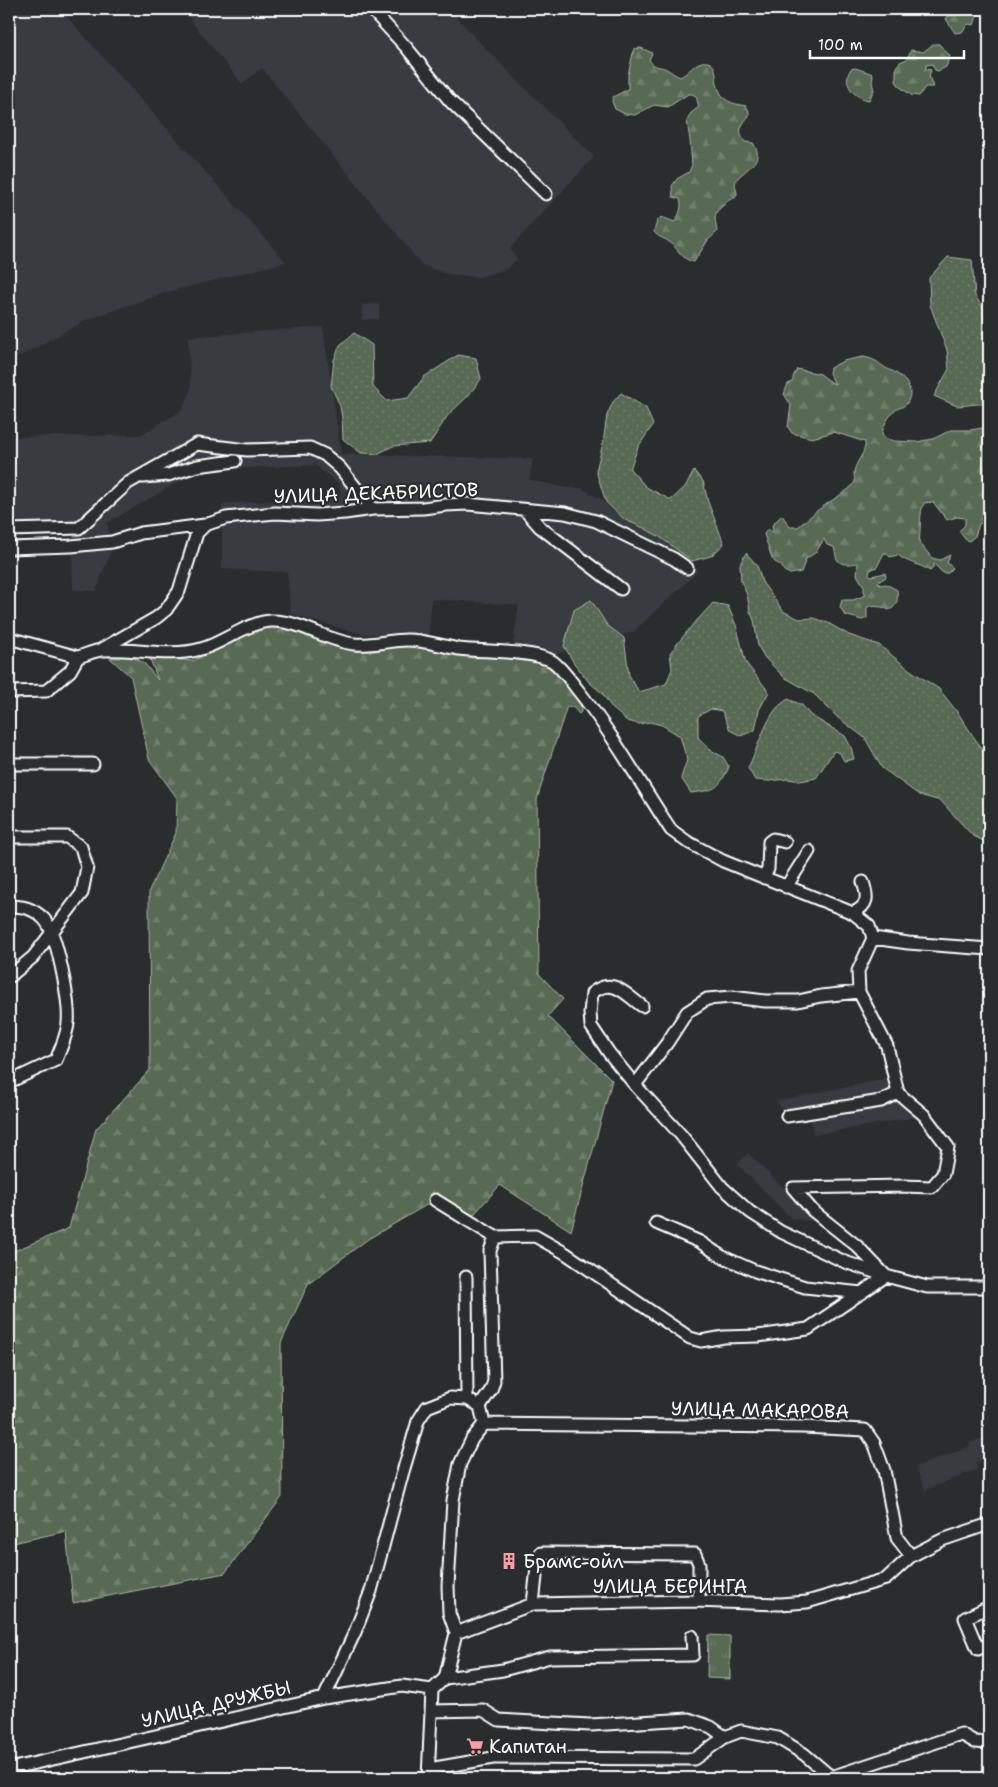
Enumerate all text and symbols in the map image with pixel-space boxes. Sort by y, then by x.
scale bar [810,28,964,60]
text: 100 m [818,35,863,55]
street label: УЛИЦА ДЕКАБРИСТОВ [273,477,479,509]
street label: УЛИЦА МАКАРОВА [671,1396,850,1424]
place label: Брамс-ойл [523,1549,624,1574]
building icon: Брамс-ойл [499,1551,519,1571]
street label: УЛИЦА БЕРИНГА [593,1574,747,1599]
street label: УЛИЦА ДРУЖБЫ [139,1675,293,1733]
place label: Капитан [489,1734,567,1759]
supermarket icon: Капитан [465,1736,485,1756]

